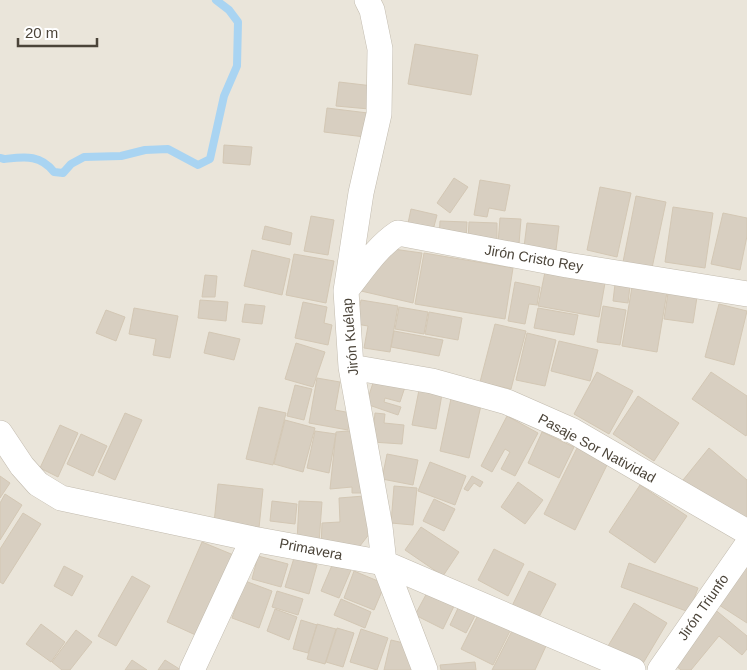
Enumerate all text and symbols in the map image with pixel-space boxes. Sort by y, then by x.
scale bar [18,15,96,47]
text: 20 m [25,24,58,41]
street label: Jirón Cristo Rey [484,241,584,275]
street label: Jirón Kuélap [339,297,361,376]
street label: Pasaje Sor Natividad [536,410,658,486]
street label: Primavera [278,535,344,563]
street label: Jirón Triunfo [674,571,732,643]

